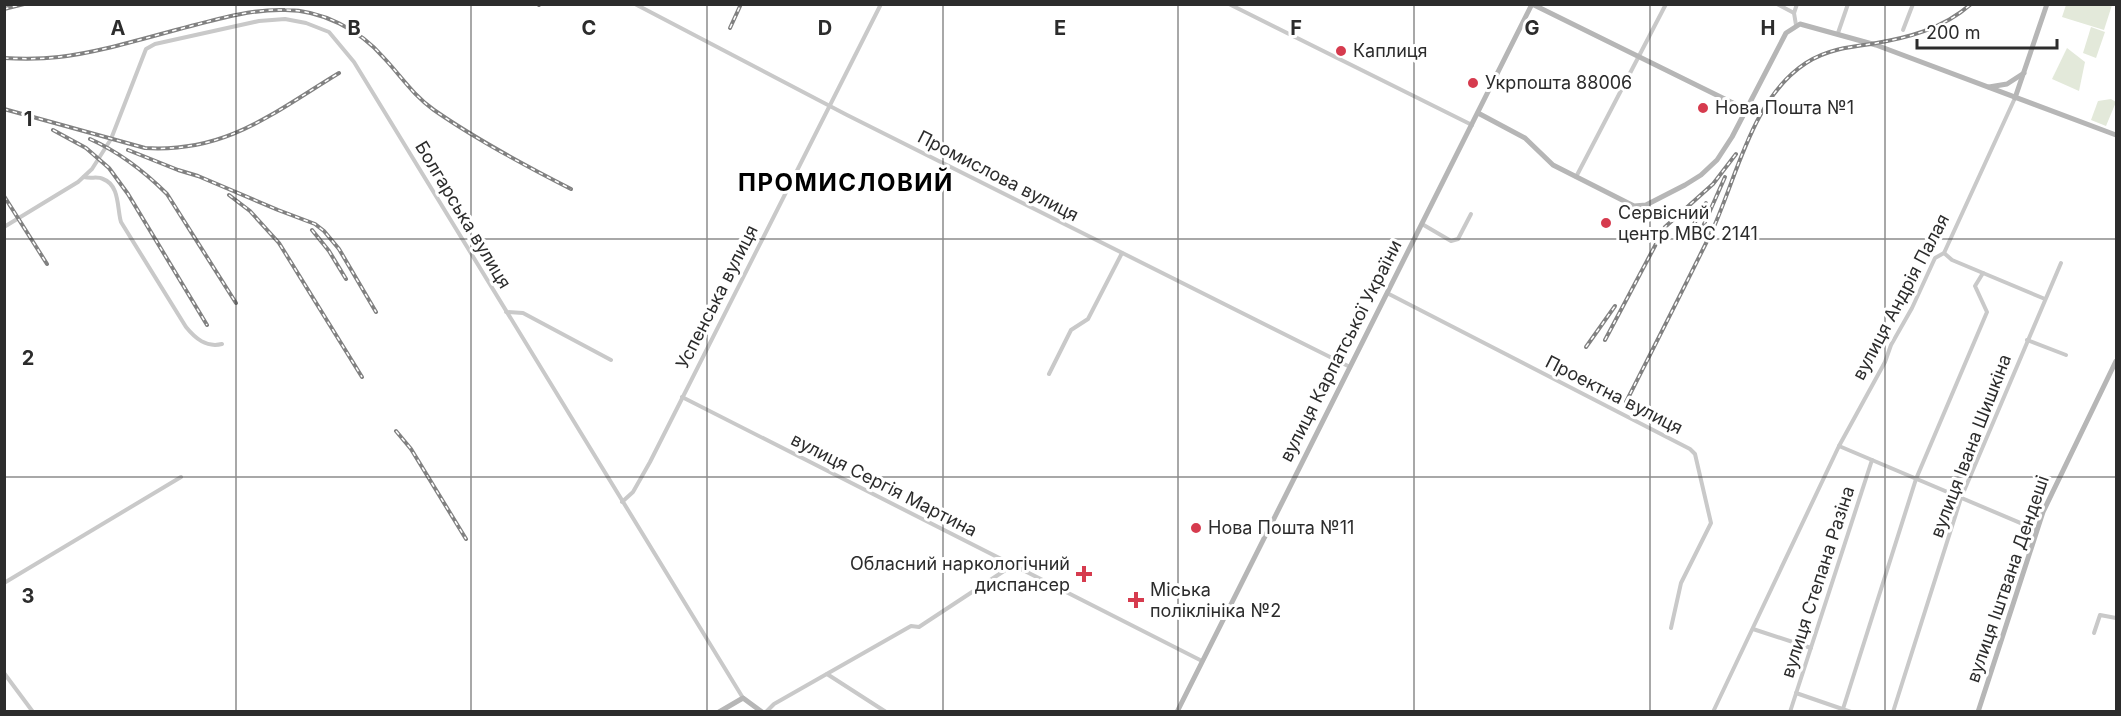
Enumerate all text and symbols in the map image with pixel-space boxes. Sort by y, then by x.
scale bar [1917,12,2056,50]
text: A [111,16,126,40]
text: B [347,16,361,40]
text: C [582,16,596,40]
text: D [818,16,832,40]
text: E [1054,16,1066,40]
text: F [1290,16,1302,40]
text: G [1524,16,1540,40]
text: H [1761,16,1775,40]
text: 200 m [1926,22,1981,43]
place label: Каплиця [1353,40,1428,61]
marker: Каплиця [1334,44,1348,58]
place label: Укрпошта 88006 [1485,72,1632,93]
marker: Укрпошта 88006 [1466,76,1480,90]
place label: Нова Пошта №1 [1715,97,1854,118]
marker: Нова Пошта №1 [1696,101,1710,115]
text: 1 [24,107,32,131]
street label: Промислова вулиця [914,126,1082,225]
street label: Болгарська вулиця [411,137,516,292]
district label: ПРОМИСЛОВИЙ [738,167,954,197]
place label: Сервісний центр МВС 2141 [1618,202,1758,244]
street label: вулиця Андрія Палая [1848,210,1953,383]
marker: Сервісний центр МВС 2141 [1599,216,1613,230]
street label: Успенська вулиця [671,221,762,372]
street label: вулиця Карпатської України [1275,236,1406,465]
text: 2 [22,346,34,370]
street label: Проектна вулиця [1542,351,1686,438]
street label: вулиця Івана Шишкіна [1926,351,2015,540]
street label: вулиця Сергія Мартина [788,428,981,541]
street label: вулиця Іштвана Дендеші [1962,473,2053,685]
street label: вулиця Степана Разіна [1777,483,1858,680]
place label: Нова Пошта №11 [1208,517,1354,538]
marker: Нова Пошта №11 [1189,521,1203,535]
place label: Обласний наркологічний диспансер [850,553,1070,595]
marker: Обласний наркологічний диспансер [1075,565,1093,583]
place label: Міська поліклініка №2 [1150,579,1281,621]
text: 3 [22,584,34,608]
marker: Міська поліклініка №2 [1127,591,1145,609]

